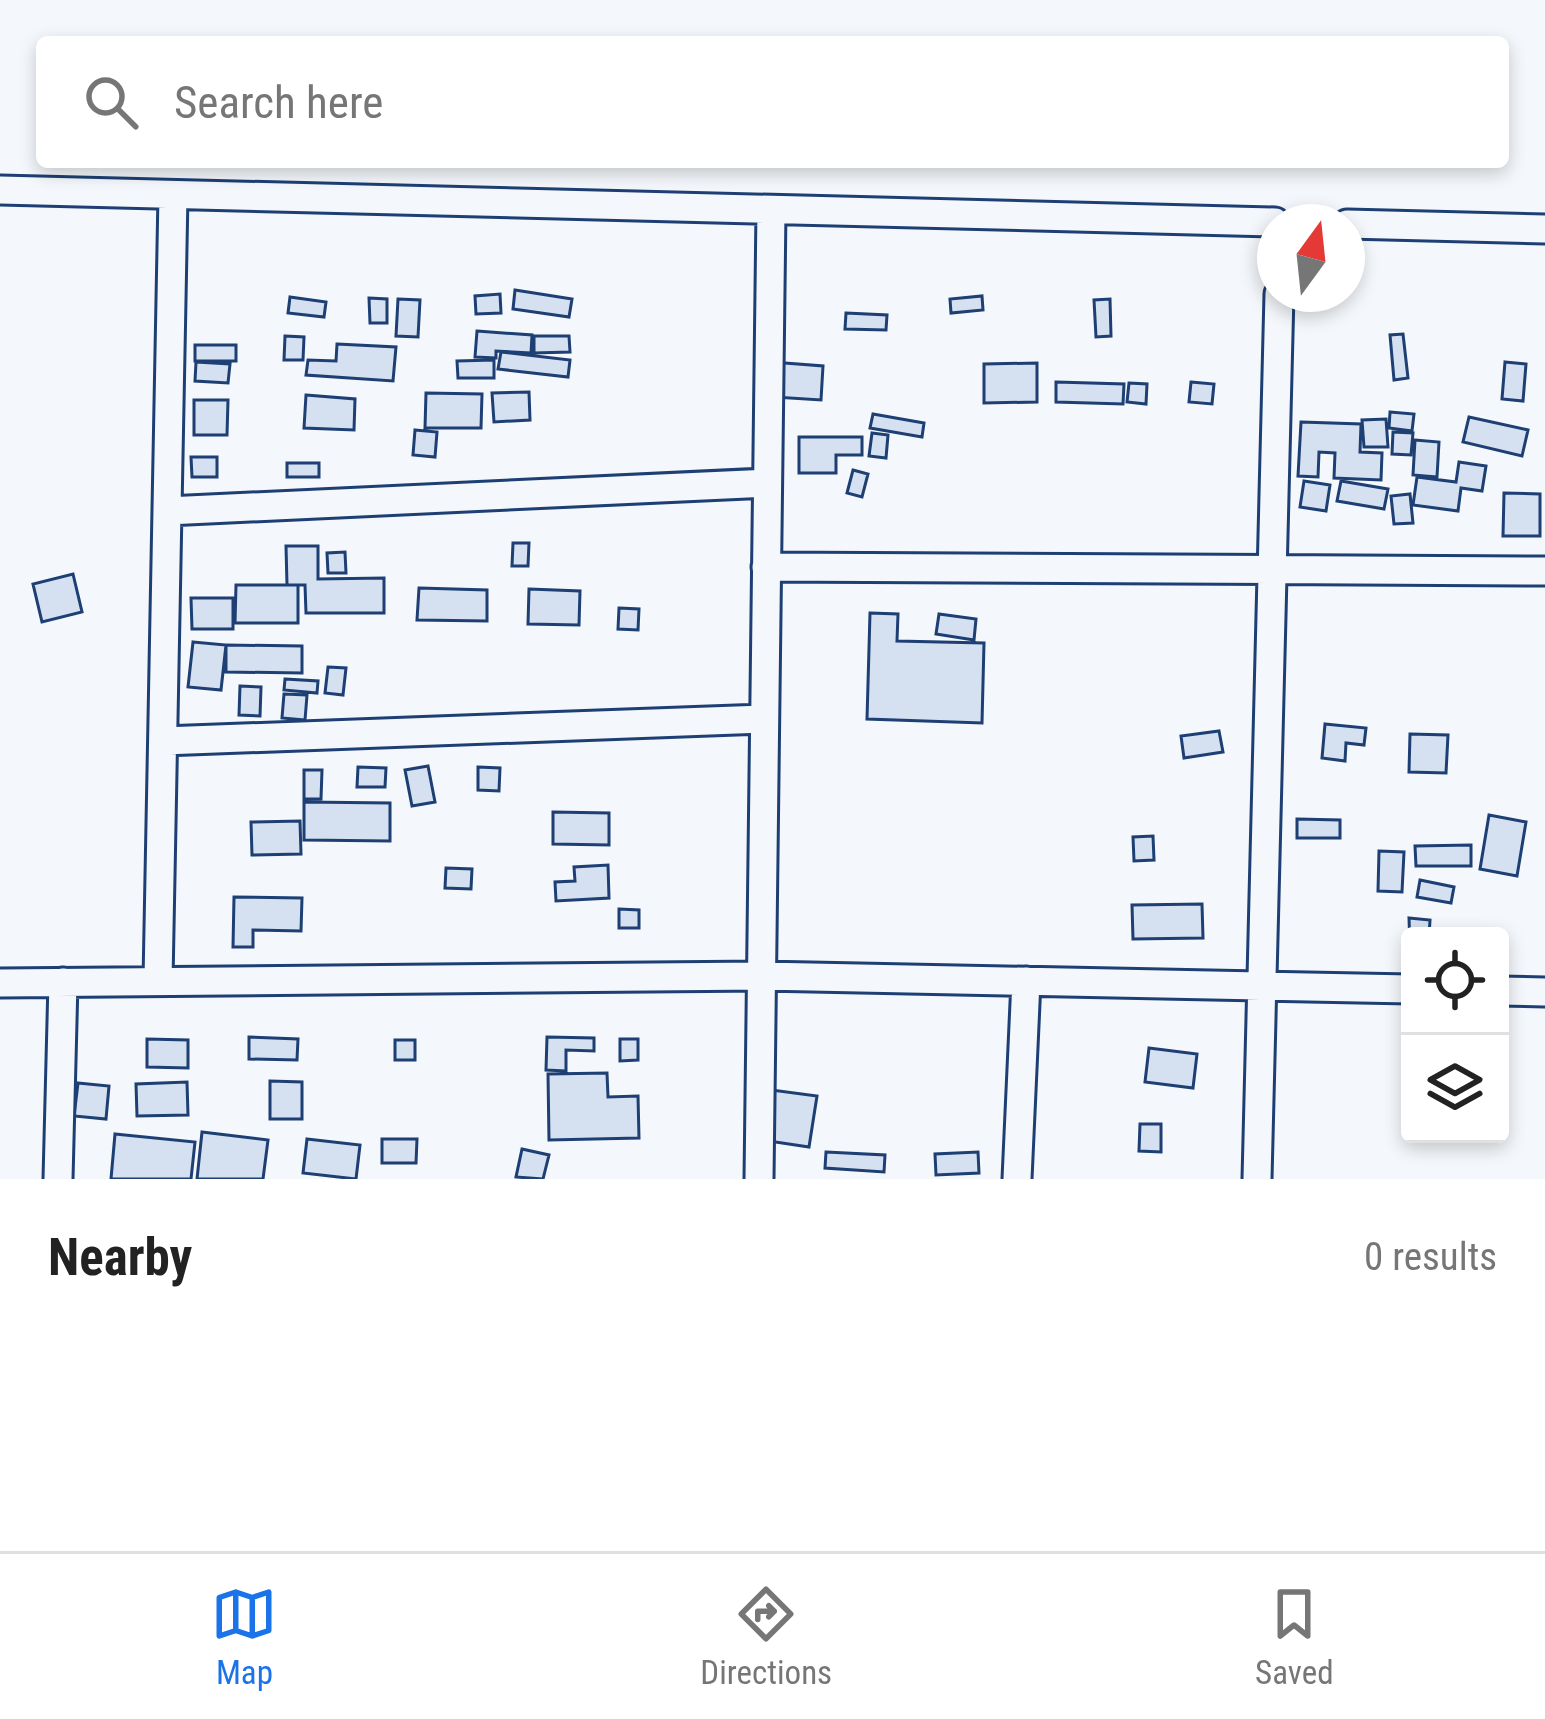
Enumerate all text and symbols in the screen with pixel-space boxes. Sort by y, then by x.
search box [36,36,1509,168]
icon: search [78,69,144,135]
text: Search here [174,76,383,129]
north arrow [1257,204,1365,312]
map controls [1401,927,1509,1143]
button: locate [1401,927,1509,1035]
button: layers [1401,1035,1509,1143]
text: Nearby [48,1228,192,1287]
text: 0 results [1364,1234,1497,1280]
tab: Map [211,1581,277,1692]
tab: Directions [700,1581,832,1692]
tab: Saved [1255,1581,1334,1692]

